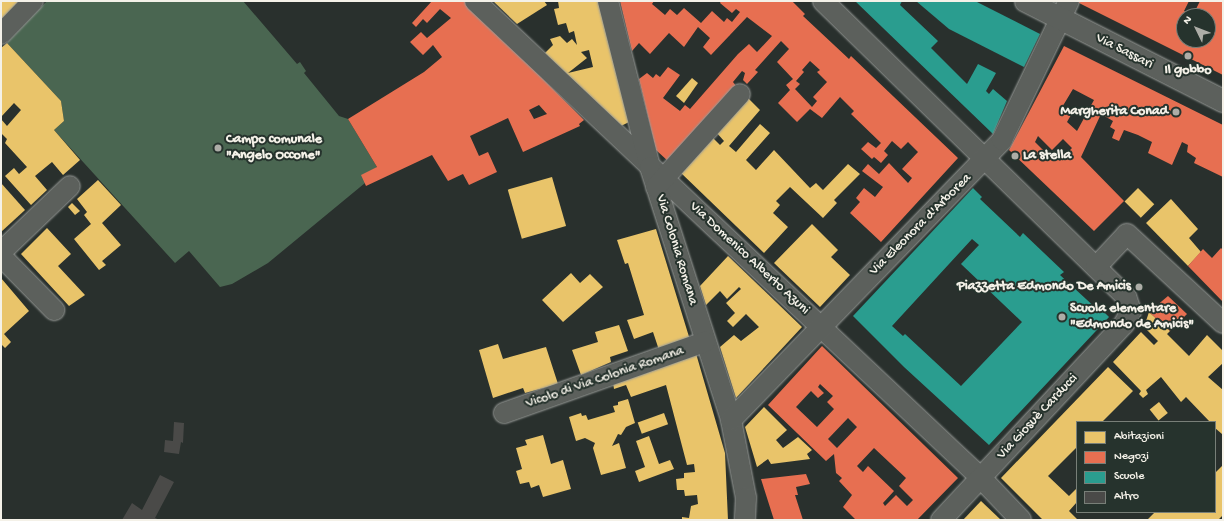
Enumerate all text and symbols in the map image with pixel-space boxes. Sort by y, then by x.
north arrow [1176,8,1216,48]
text: N [1181,14,1195,27]
street label: Via Sassari [1092,30,1156,74]
marker: Il gobbo [1183,51,1193,61]
place label: Il gobbo [1164,63,1212,79]
place label: Margherita Conad [1061,104,1168,120]
marker: Margherita Conad [1171,107,1181,117]
place label: Campo comunale "Angelo Occone" [226,132,322,164]
marker: Campo comunale "Angelo Occone" [213,143,223,153]
place label: La stella [1023,148,1071,164]
marker: La stella [1010,151,1020,161]
street label: Via Eleonora d'Arborea [866,170,976,280]
street label: Via Colonia Romana [651,193,701,307]
street label: Via Domenico Alberto Azuni [685,199,813,319]
place label: Piazzetta Edmondo De Amicis [957,279,1131,295]
marker: Piazzetta Edmondo De Amicis [1134,282,1144,292]
place label: Scuola elementare "Edmondo de Amicis" [1070,301,1194,334]
marker: Scuola elementare "Edmondo de Amicis" [1057,312,1067,322]
street label: Vicolo di Via Colonia Romana [524,343,686,413]
street label: Via Giosuè Carducci [994,371,1082,463]
legend [1076,421,1216,513]
text: Abitazioni [1114,430,1164,444]
text: Negozi [1114,450,1149,464]
text: Scuole [1114,470,1144,484]
text: Altro [1114,490,1139,504]

